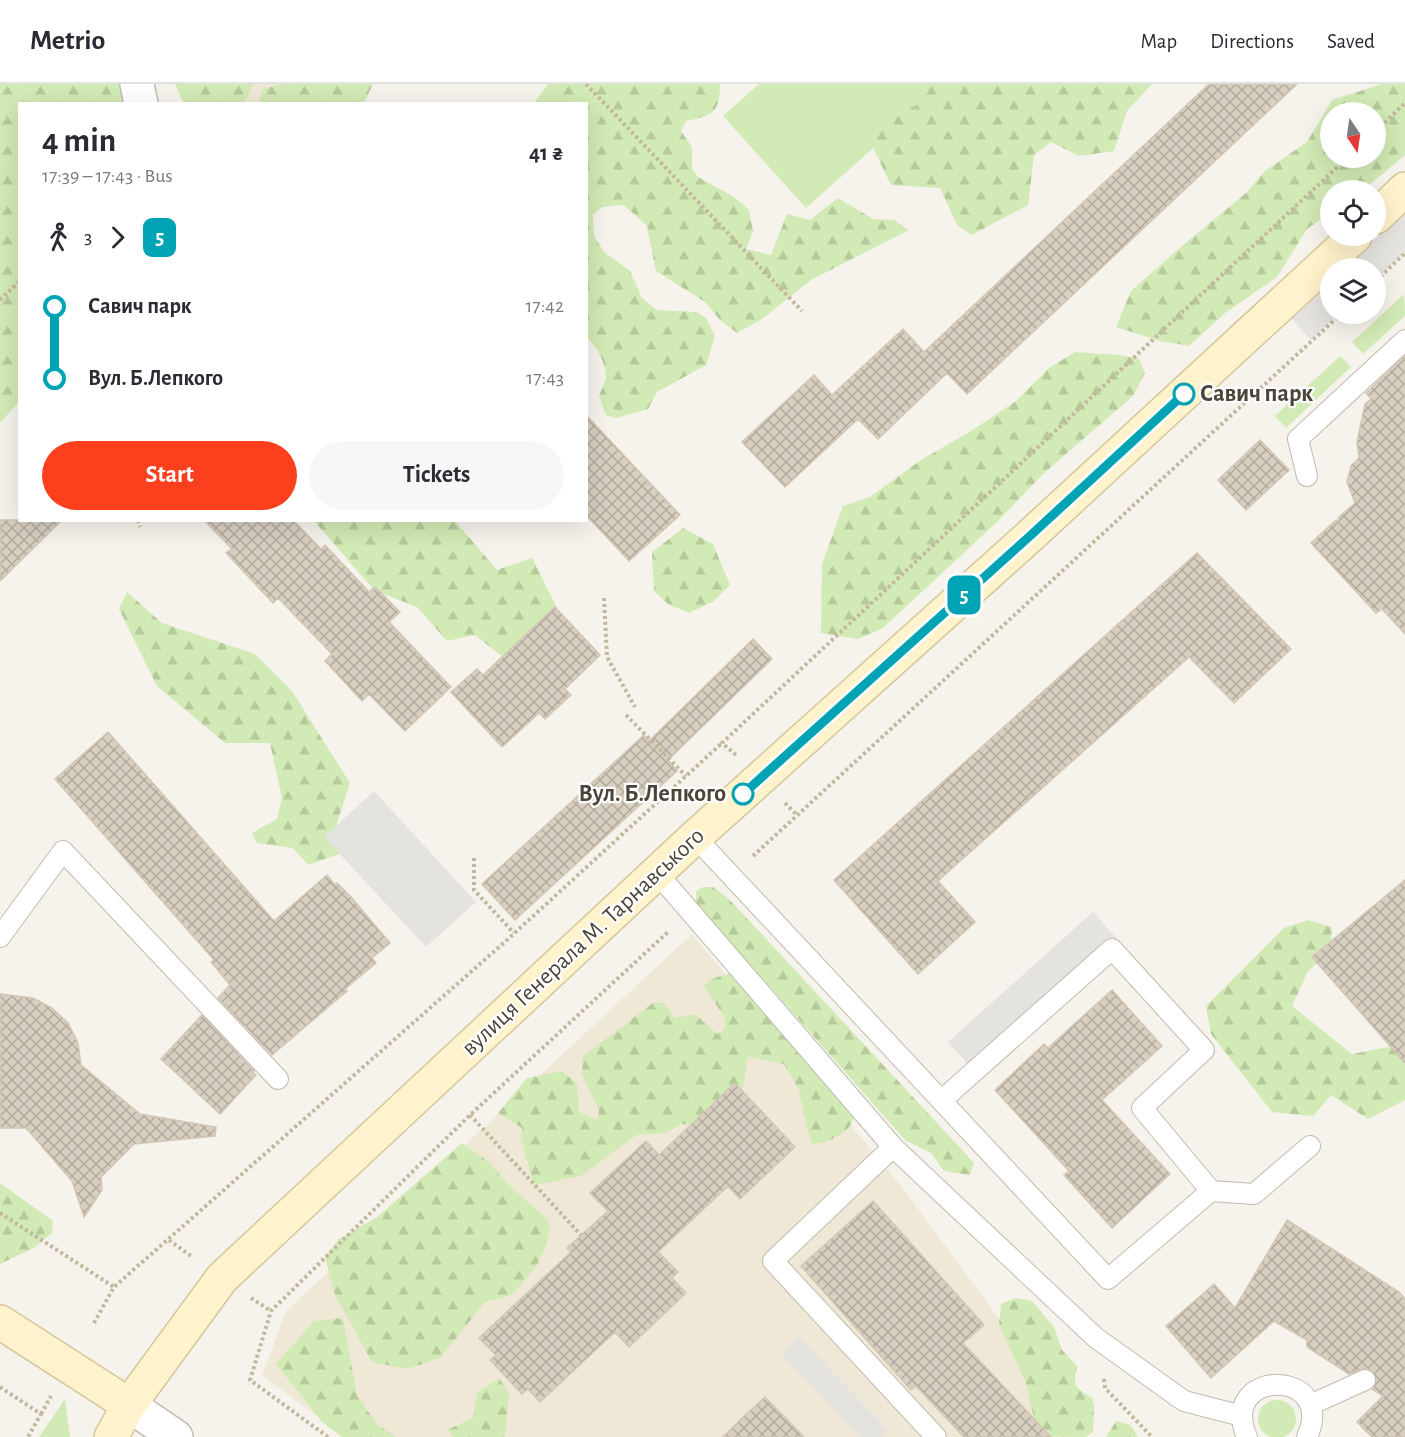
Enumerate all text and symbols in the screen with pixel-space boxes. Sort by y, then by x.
text: Metrio [30,27,105,55]
text: Map [1141,31,1177,52]
text: Directions [1210,31,1294,52]
text: Saved [1327,31,1375,52]
north arrow [1320,102,1386,168]
map controls [1320,102,1386,324]
text: 4 min [42,125,116,158]
text: 41 ₴ [529,142,564,164]
text: 17:39 – 17:43 · Bus [42,166,173,186]
button: locate [1320,180,1386,246]
icon: walk [42,221,75,254]
icon: forward [101,221,134,254]
text: 3 [84,227,92,247]
text: 5 [155,227,164,248]
button: layers [1320,258,1386,324]
text: Савич парк [88,295,192,317]
text: 17:42 [525,296,564,316]
text: Вул. Б.Лепкого [88,367,223,389]
text: 17:43 [526,368,564,388]
place label: Савич парк [1200,382,1313,406]
marker: Савич парк [1173,383,1195,405]
button: Start [42,441,297,510]
button: Tickets [309,441,564,510]
line badge: 5 [944,576,984,614]
text: 5 [959,585,969,606]
place label: Вул. Б.Лепкого [579,782,726,806]
marker: Вул. Б.Лепкого [732,783,754,805]
street label: вулиця Генерала М. Тарнавського [457,824,709,1060]

